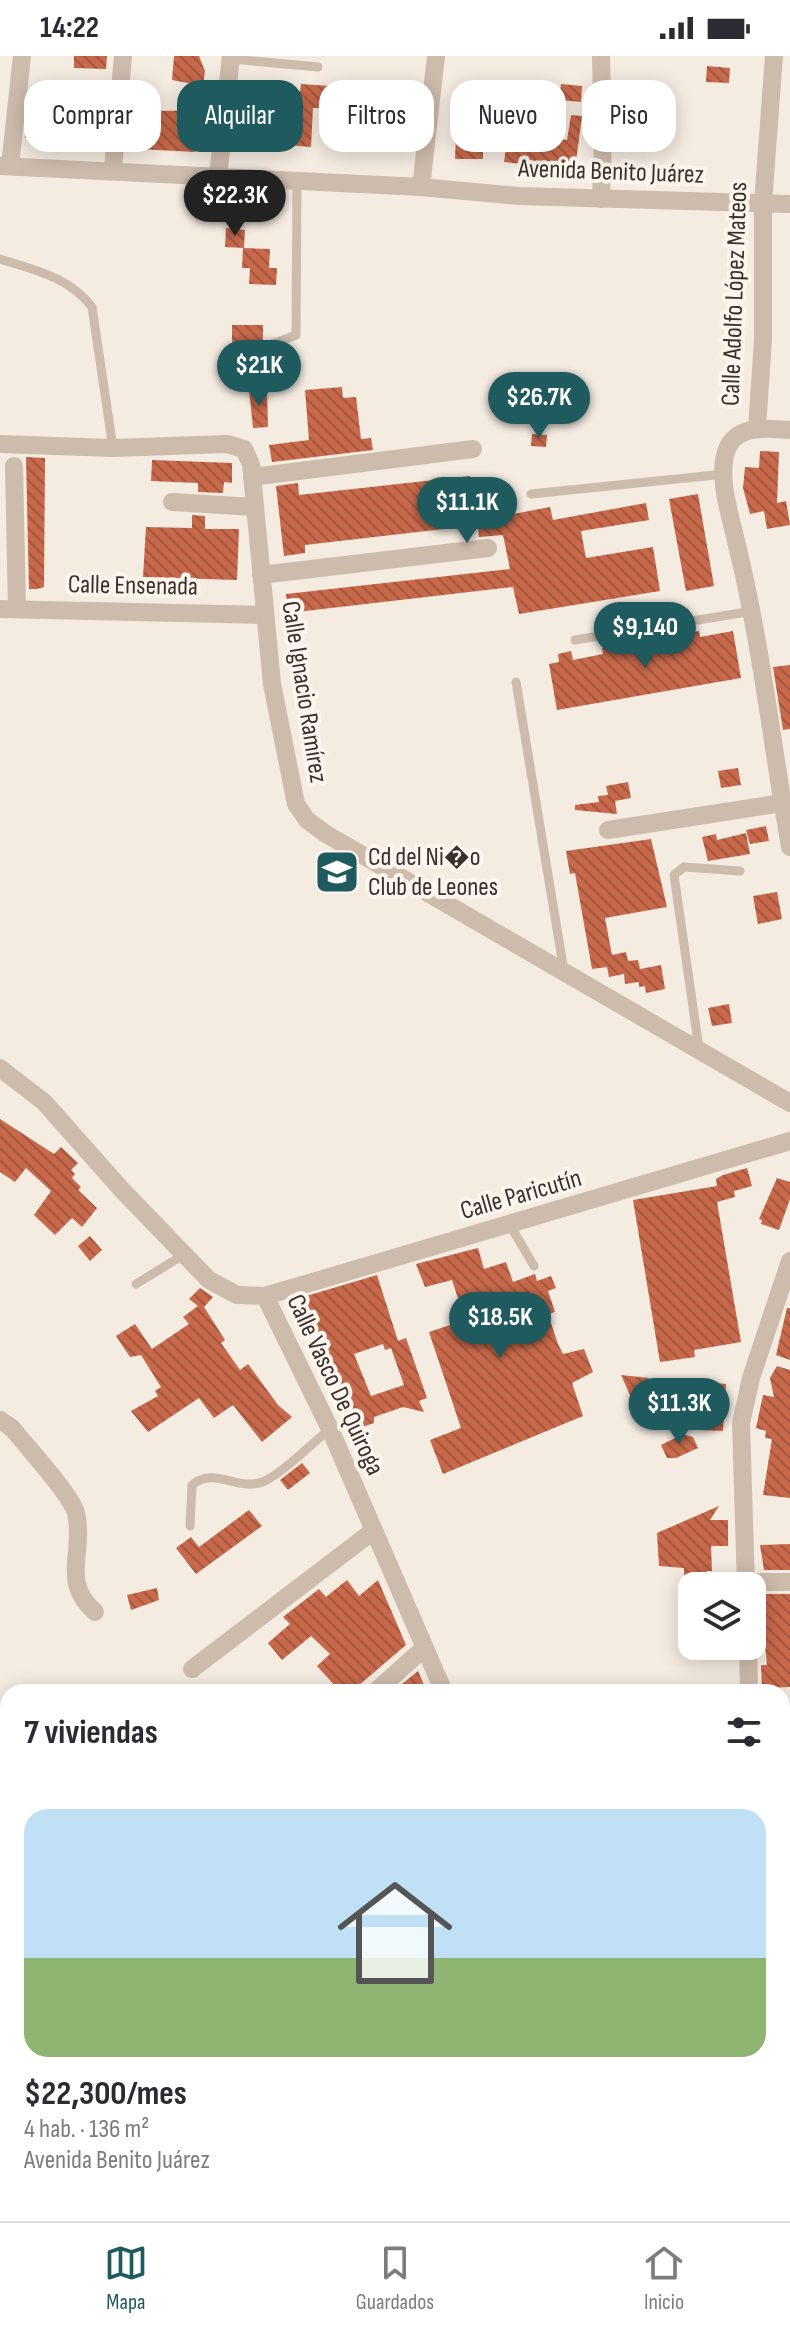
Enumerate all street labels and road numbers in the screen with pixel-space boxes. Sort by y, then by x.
street label: Avenida Benito Juárez [517,153,704,191]
street label: Calle Adolfo López Mateos [716,181,754,407]
street label: Calle Ensenada [68,569,198,603]
street label: Calle Ignacio Ramírez [274,599,334,785]
street label: Calle Paricutín [457,1163,585,1227]
street label: Calle Vasco De Quiroga [280,1290,390,1480]

